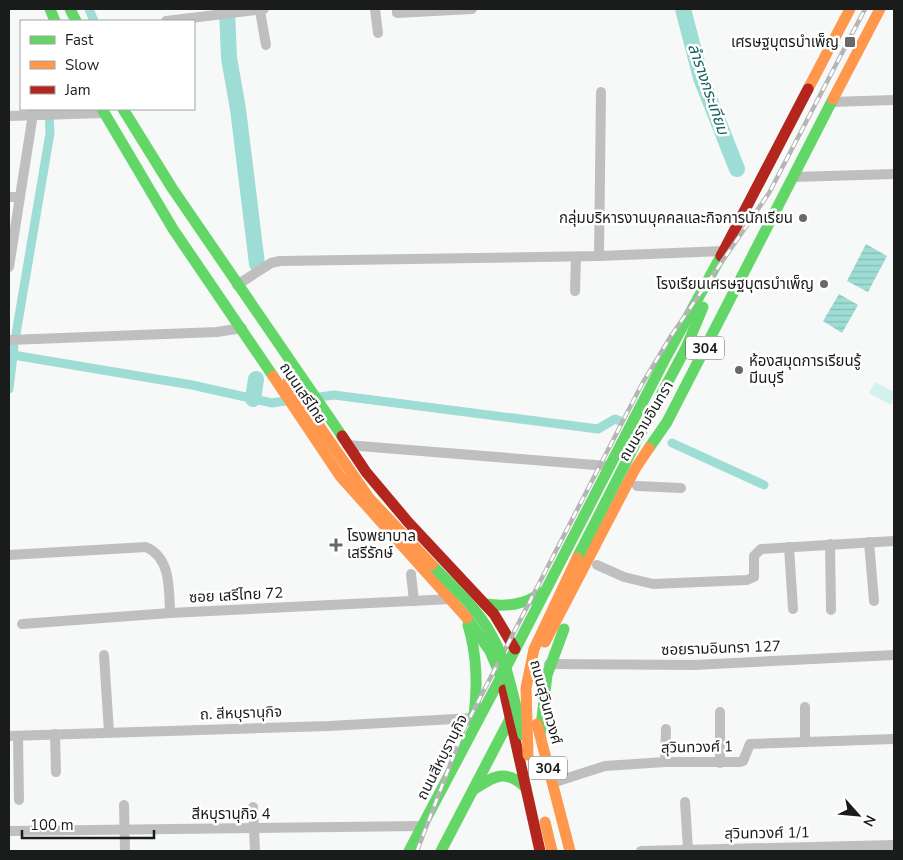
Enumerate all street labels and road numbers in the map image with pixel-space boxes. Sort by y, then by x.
road number: 304 [686,336,724,359]
street label: ถนนเสรีไทย [275,358,331,428]
street label: ถนนรามอินทรา [614,377,678,465]
street label: ซอย เสรีไทย 72 [188,583,284,607]
street label: ซอยรามอินทรา 127 [661,636,781,660]
street label: ถนนสุวินทวงศ์ [525,658,567,746]
street label: ถ. สีหบุรานุกิจ [200,702,283,724]
street label: ถนนสีหบุรานุกิจ [412,711,472,803]
street label: สุวินทวงศ์ 1 [661,736,733,758]
road number: 304 [529,756,567,780]
street label: สีหบุรานุกิจ 4 [192,804,270,824]
street label: สุวินทวงศ์ 1/1 [724,822,810,844]

